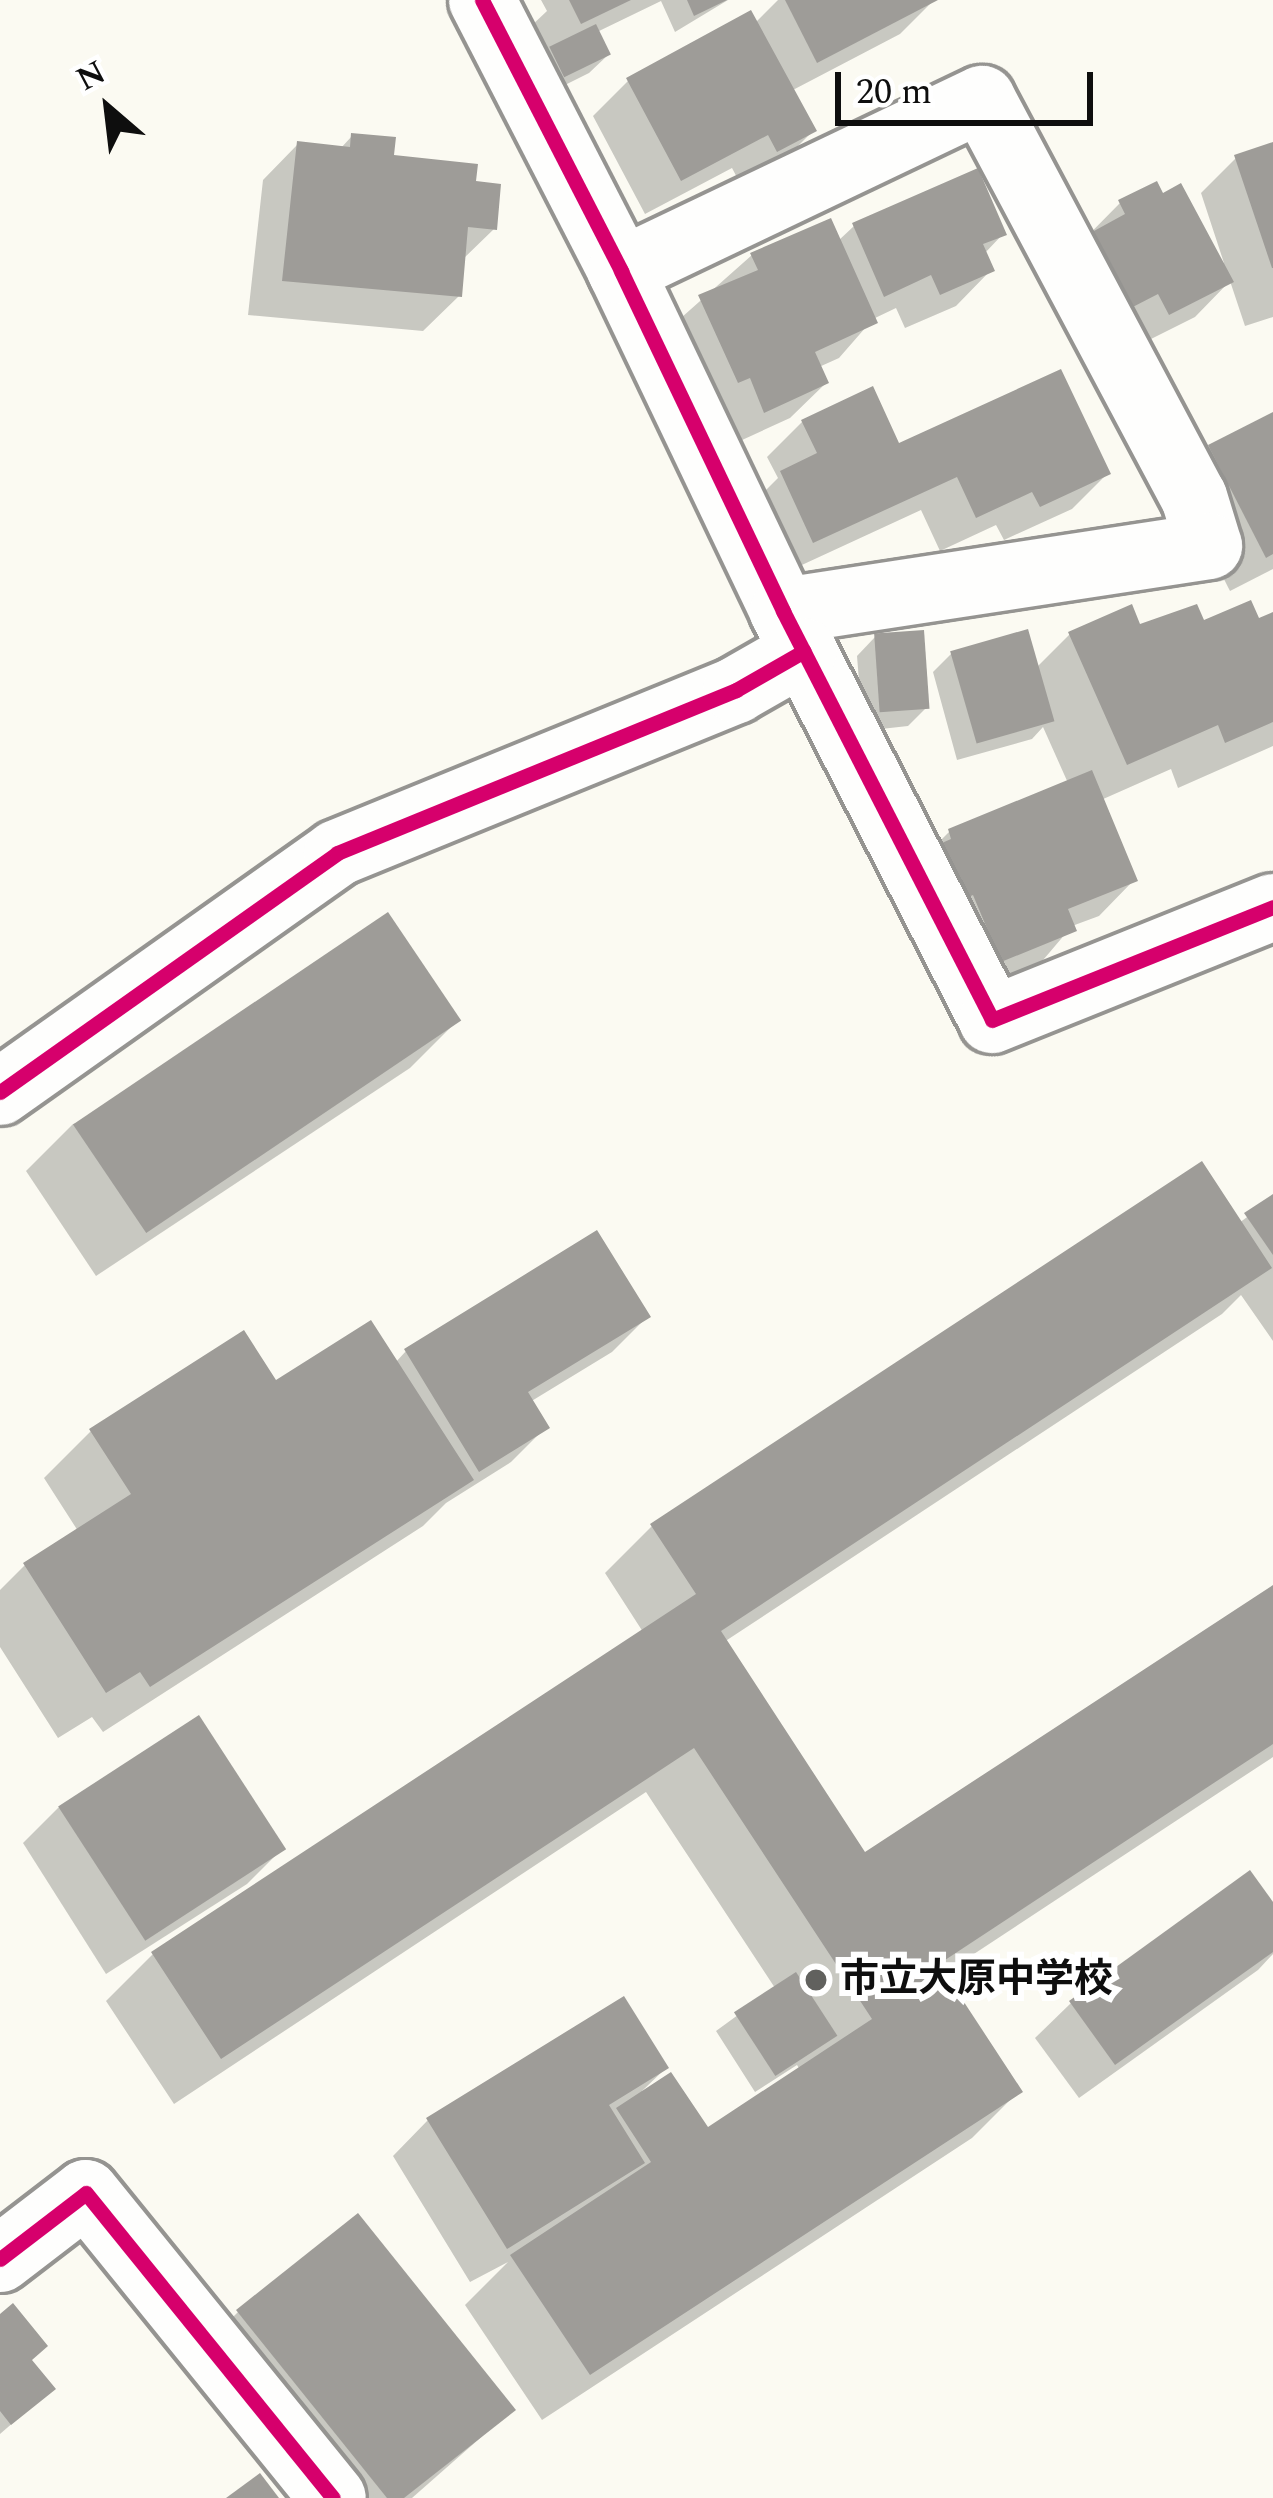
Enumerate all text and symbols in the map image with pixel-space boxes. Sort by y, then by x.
north arrow [48,48,168,168]
text: N [67,48,115,105]
scale bar [841,48,1099,122]
text: 20 m [856,65,932,120]
place label: 市立大原中学校 [840,1957,1113,2003]
marker: 市立大原中学校 [803,1967,829,1993]

